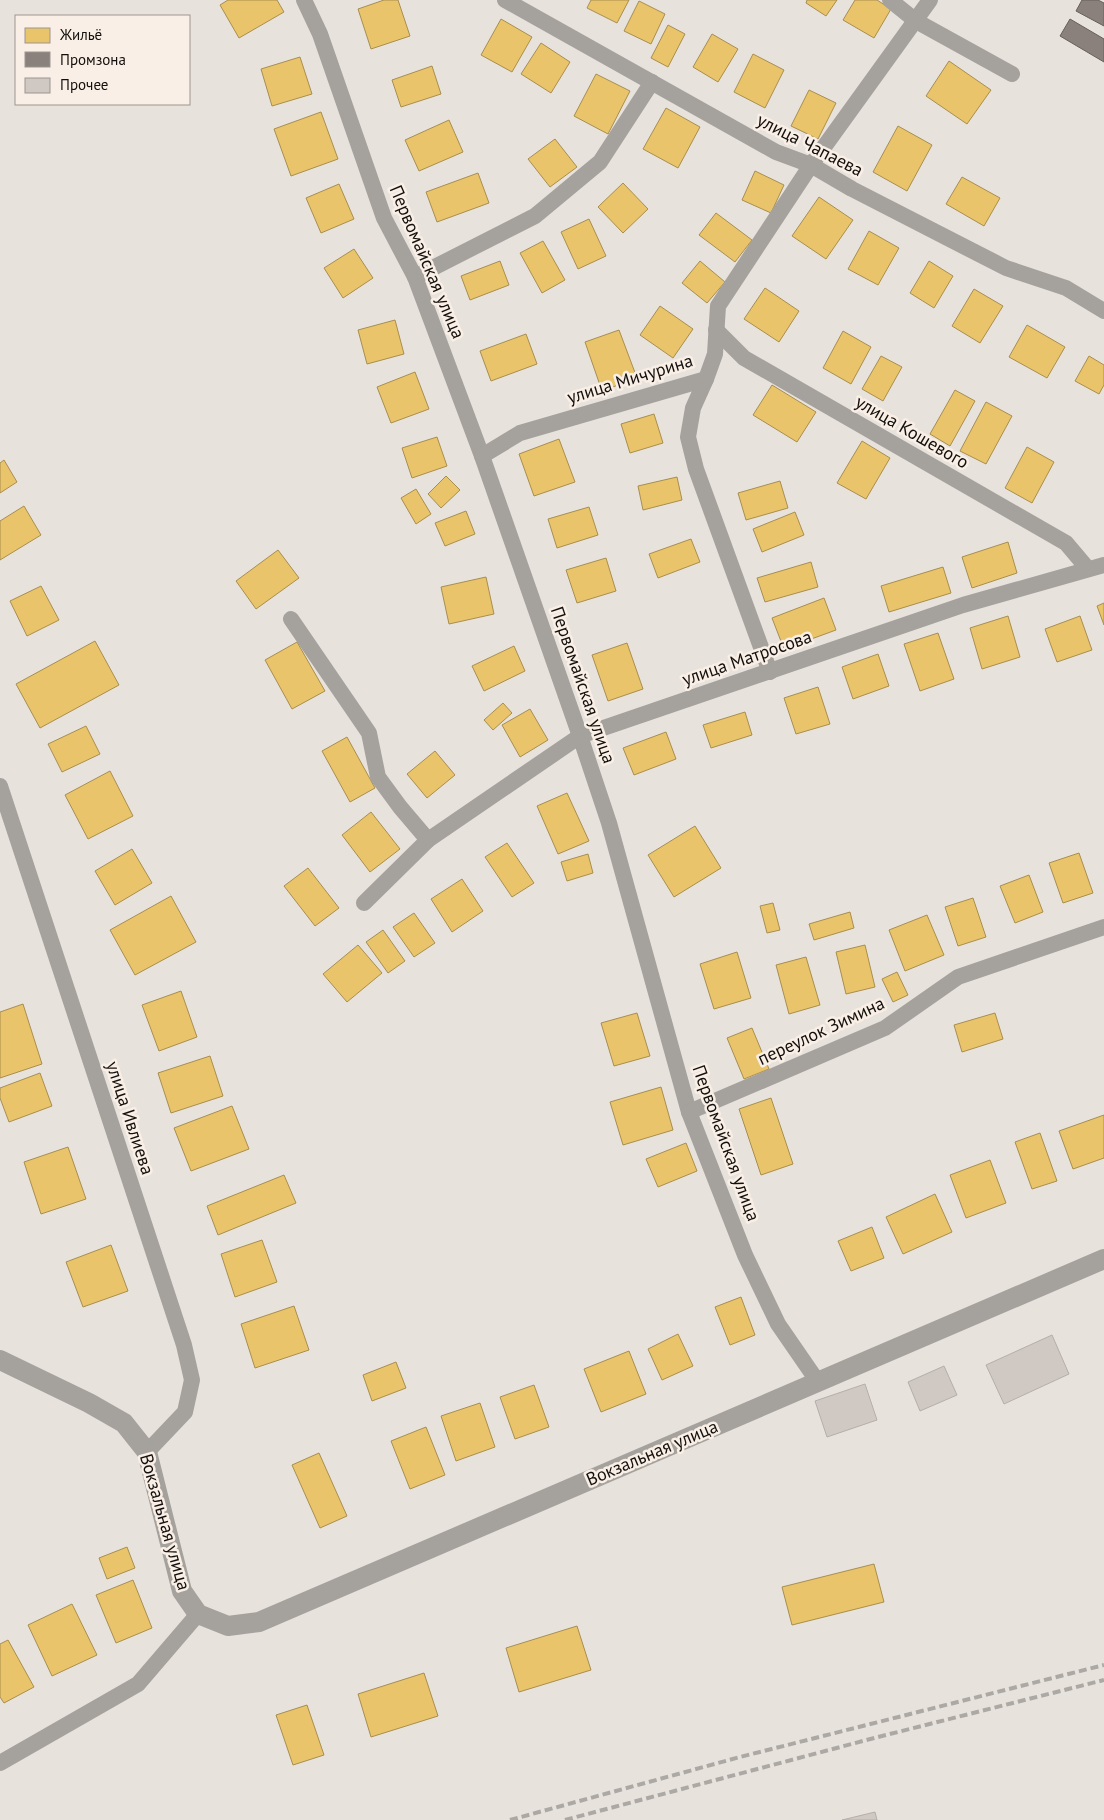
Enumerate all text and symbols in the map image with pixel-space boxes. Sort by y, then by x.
legend [15,15,190,105]
text: Жильё [59,25,102,44]
text: Промзона [60,50,126,69]
text: Прочее [60,75,108,94]
street label: улица Чапаева [753,108,867,181]
street label: Первомайская улица [385,182,470,342]
street label: улица Мичурина [564,349,695,409]
street label: улица Кошевого [851,390,973,473]
street label: Первомайская улица [546,603,621,766]
street label: улица Матросова [679,625,815,690]
street label: переулок Зимина [754,991,888,1070]
street label: улица Ивлиева [101,1058,160,1177]
street label: Первомайская улица [688,1062,765,1224]
street label: Вокзальная улица [582,1414,721,1491]
street label: Вокзальная улица [135,1451,196,1593]

